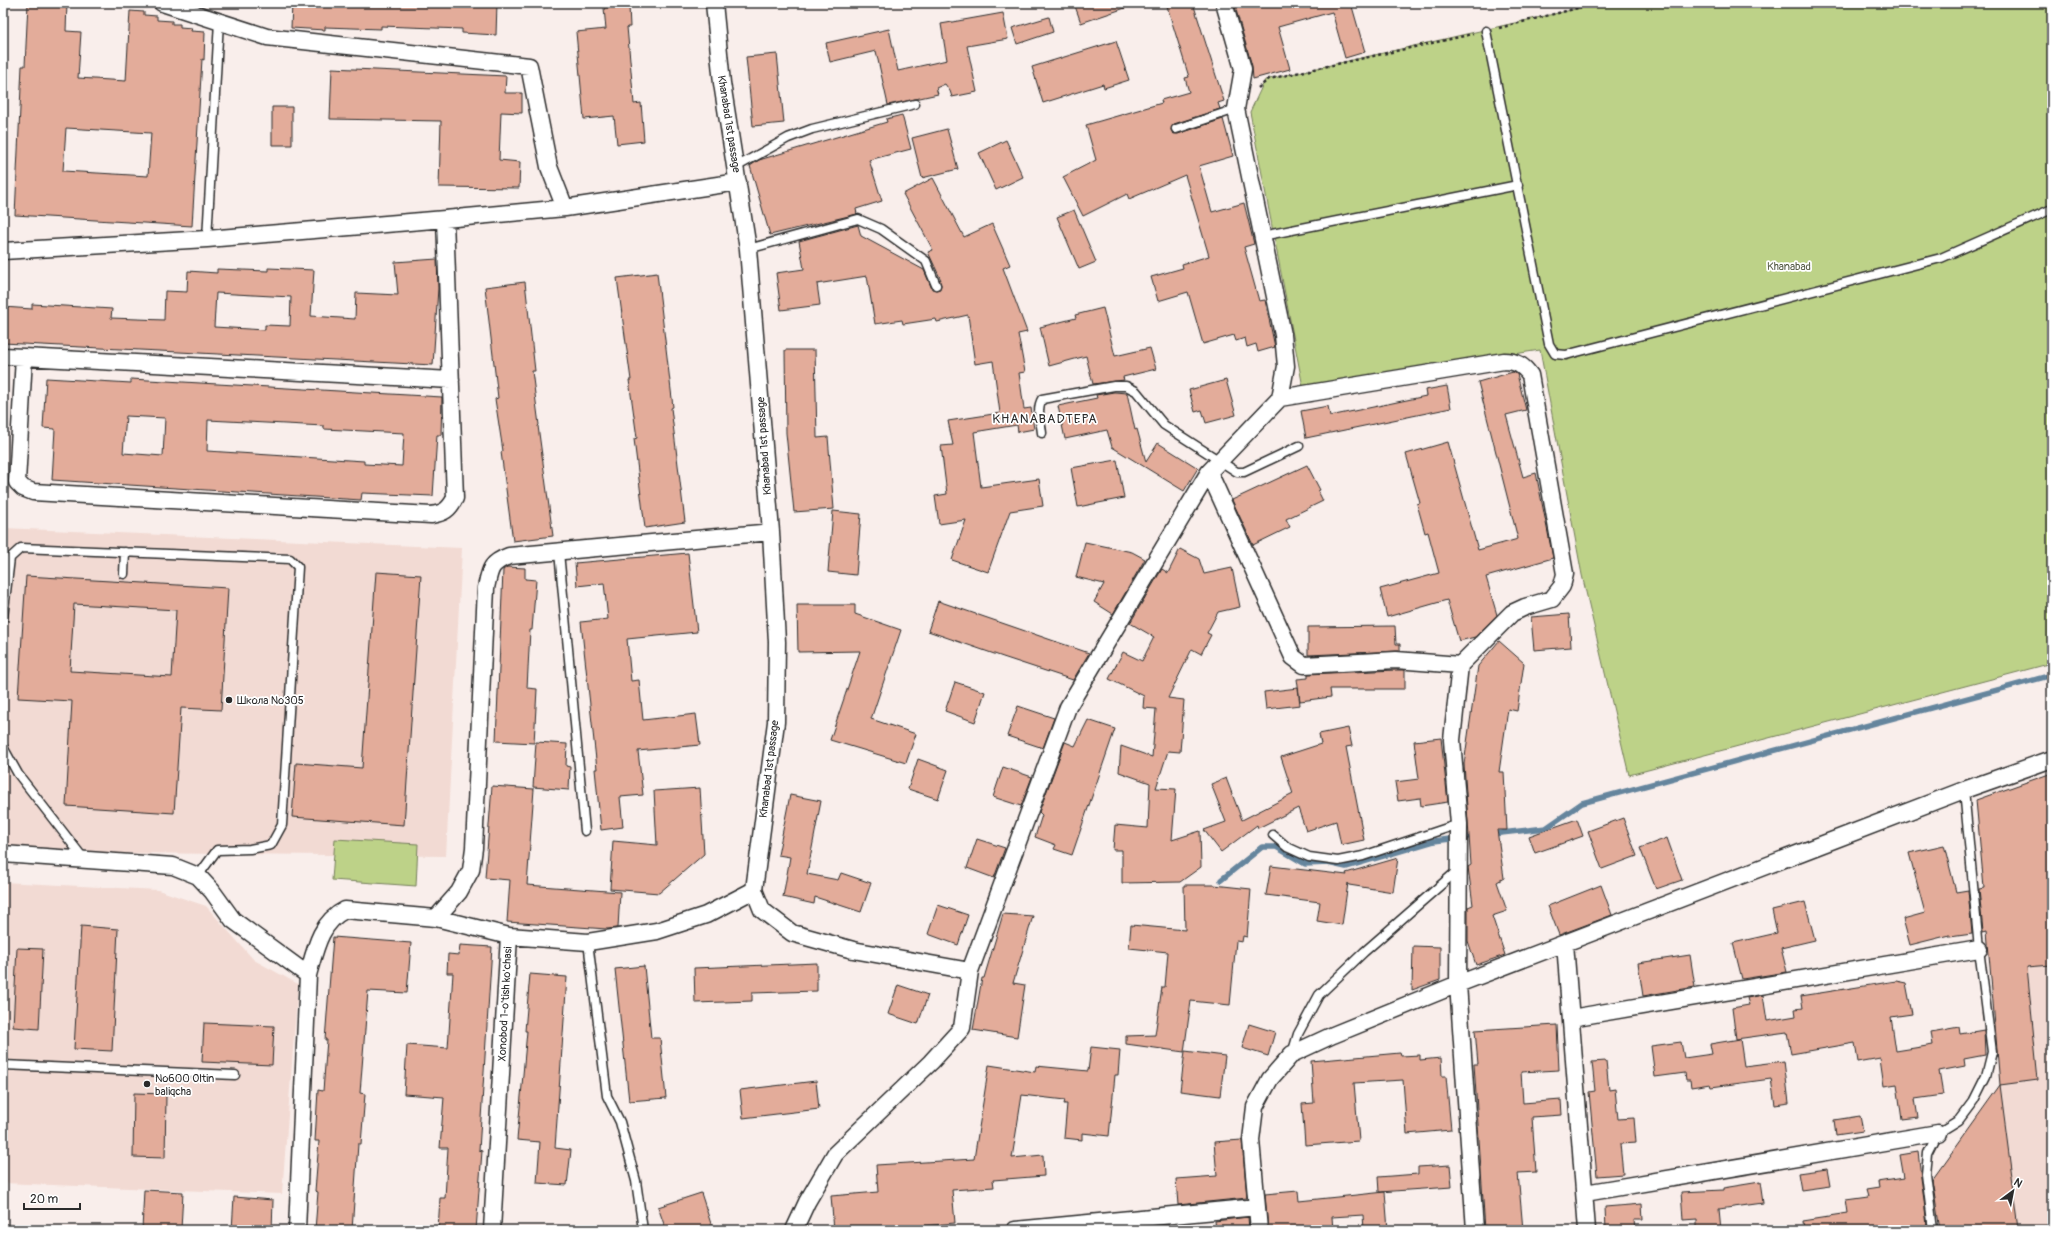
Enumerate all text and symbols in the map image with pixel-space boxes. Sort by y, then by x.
street label: Khanabad 1st passage [715,74,743,174]
park label: Khanabad [1767,260,1811,273]
street label: Khanabad 1st passage [754,396,774,496]
district label: KHANABADTEPA [992,411,1098,427]
place label: Школа №305 [237,694,304,707]
marker: Школа №305 [224,695,234,705]
street label: Khanabad 1st passage [757,719,782,819]
street label: Xonobod 1-o'tish ko'chasi [496,946,514,1062]
place label: №600 Oltin baliqcha [155,1072,214,1098]
marker: №600 Oltin baliqcha [142,1079,152,1089]
north arrow [1993,1171,2033,1211]
text: N [2011,1175,2025,1191]
scale bar [24,1185,80,1211]
text: 20 m [30,1192,59,1207]

